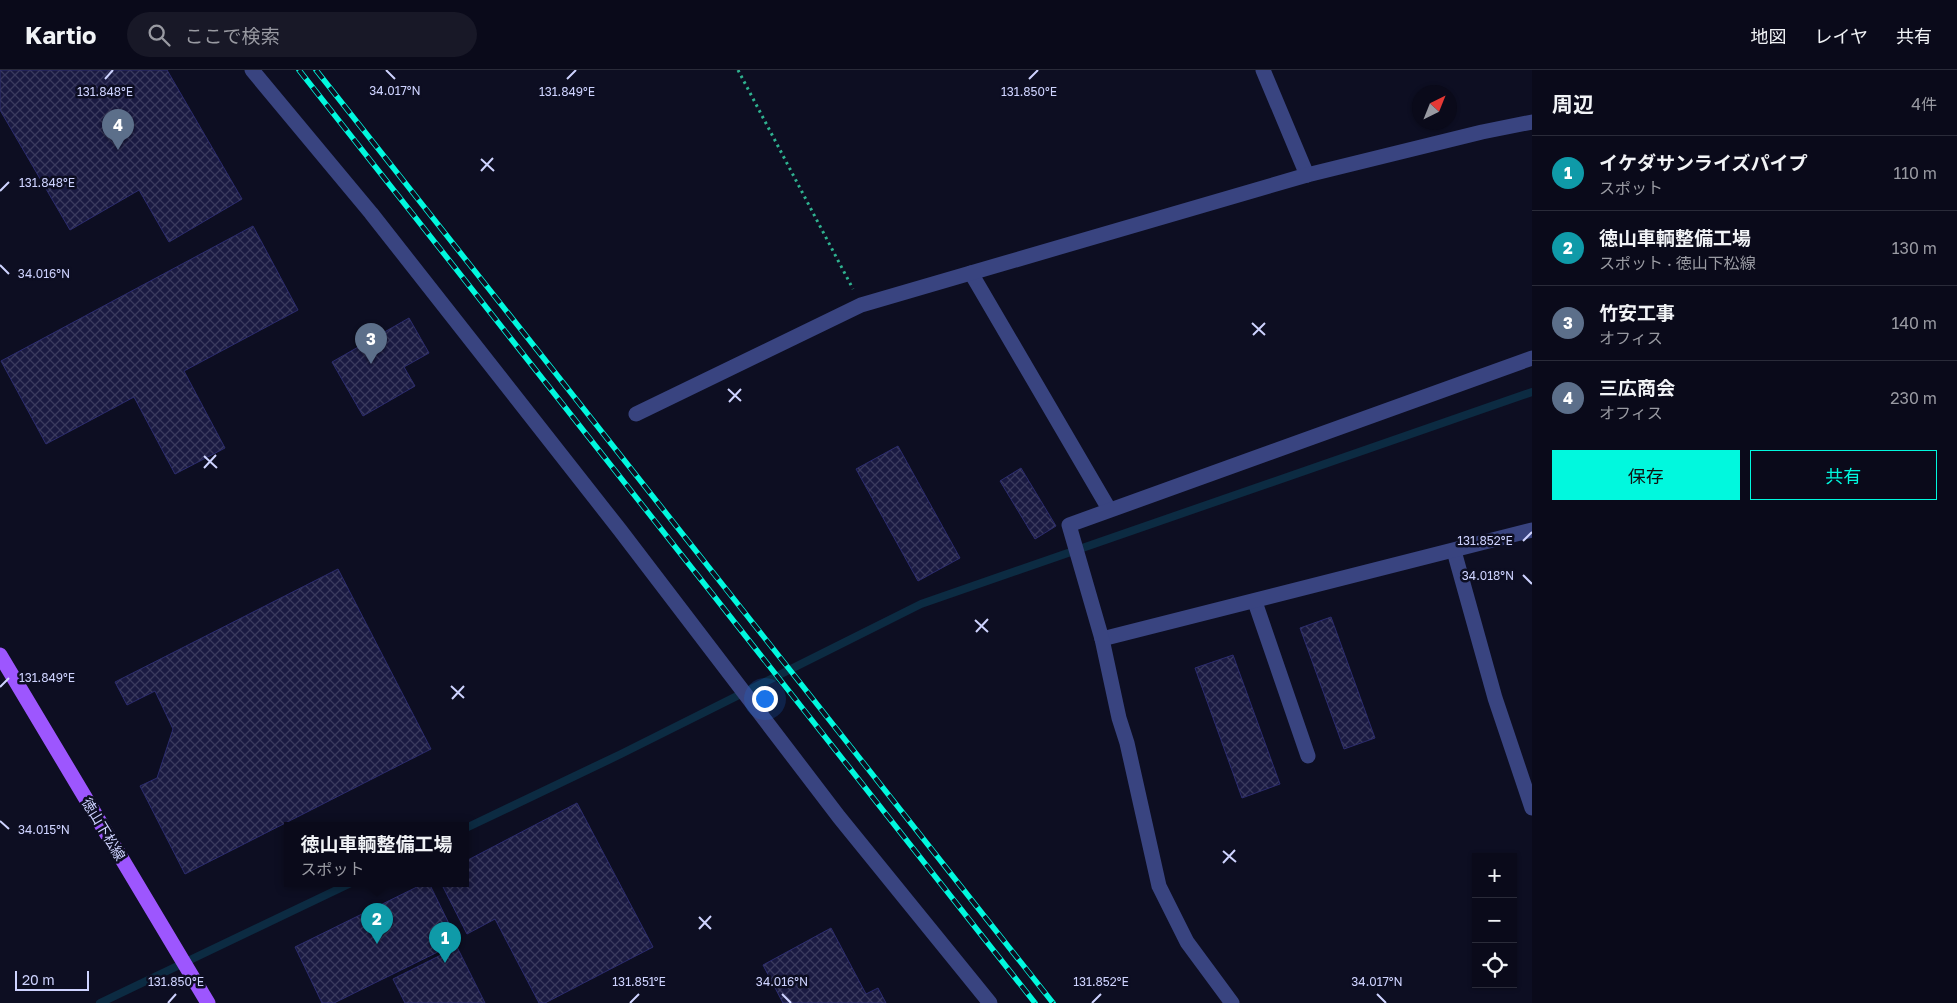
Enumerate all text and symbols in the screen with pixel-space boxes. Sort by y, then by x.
search box [127,12,477,57]
text: Kartio [25,20,97,49]
icon: search [145,21,173,49]
text: ここで検索 [185,24,280,47]
text: 地図 [1751,25,1787,47]
text: レイヤ [1815,25,1868,47]
text: 共有 [1896,25,1932,47]
text: 34.017°N [369,83,421,98]
text: 131.848°E [77,84,133,99]
text: 131.849°E [539,84,595,99]
text: 131.850°E [1001,84,1057,99]
north arrow [1412,85,1457,130]
text: 周辺 [1552,91,1594,117]
text: 4件 [1911,94,1937,114]
pin: 4 [102,109,134,150]
text: イケダサンライズパイプ [1599,151,1807,174]
text: 1 [1564,163,1572,183]
text: 110 m [1893,163,1937,183]
text: 131.848°E [19,175,75,190]
text: スポット [1599,178,1663,198]
text: 徳山車輌整備工場 [1599,226,1751,249]
text: 2 [1563,238,1573,258]
text: 130 m [1892,238,1937,258]
text: スポット · 徳山下松線 [1599,253,1756,273]
text: 34.016°N [18,266,70,281]
text: 竹安工事 [1599,301,1675,324]
text: 3 [1563,313,1573,333]
text: 140 m [1891,313,1937,333]
pin: 3 [355,323,387,364]
text: オフィス [1599,328,1663,348]
text: 三広商会 [1599,376,1675,399]
text: 4 [1563,388,1573,408]
text: 230 m [1890,388,1937,408]
text: オフィス [1599,403,1663,423]
button: 保存 [1552,450,1740,500]
button: 共有 [1750,450,1937,500]
text: 131.852°E [1457,533,1513,548]
text: 34.018°N [1462,568,1514,583]
text: 131.849°E [19,670,75,685]
your location [752,686,778,712]
street label: 徳山下松線 [79,795,129,863]
text: 34.015°N [18,822,70,837]
popup [284,822,469,887]
text: 徳山車輌整備工場 [300,832,453,855]
map controls [1472,853,1517,988]
button: + [1472,853,1517,898]
text: スポット [300,859,365,879]
button: − [1472,898,1517,943]
pin: 2 [361,903,393,944]
pin: 1 [429,922,461,963]
button: locate [1472,943,1517,988]
scale bar [15,968,89,991]
text: 20 m [22,971,55,988]
text: 131.850°E [148,974,204,989]
text: 131.851°E [612,974,666,989]
text: 34.016°N [756,974,808,989]
text: 131.852°E [1073,974,1129,989]
text: 34.017°N [1351,974,1403,989]

